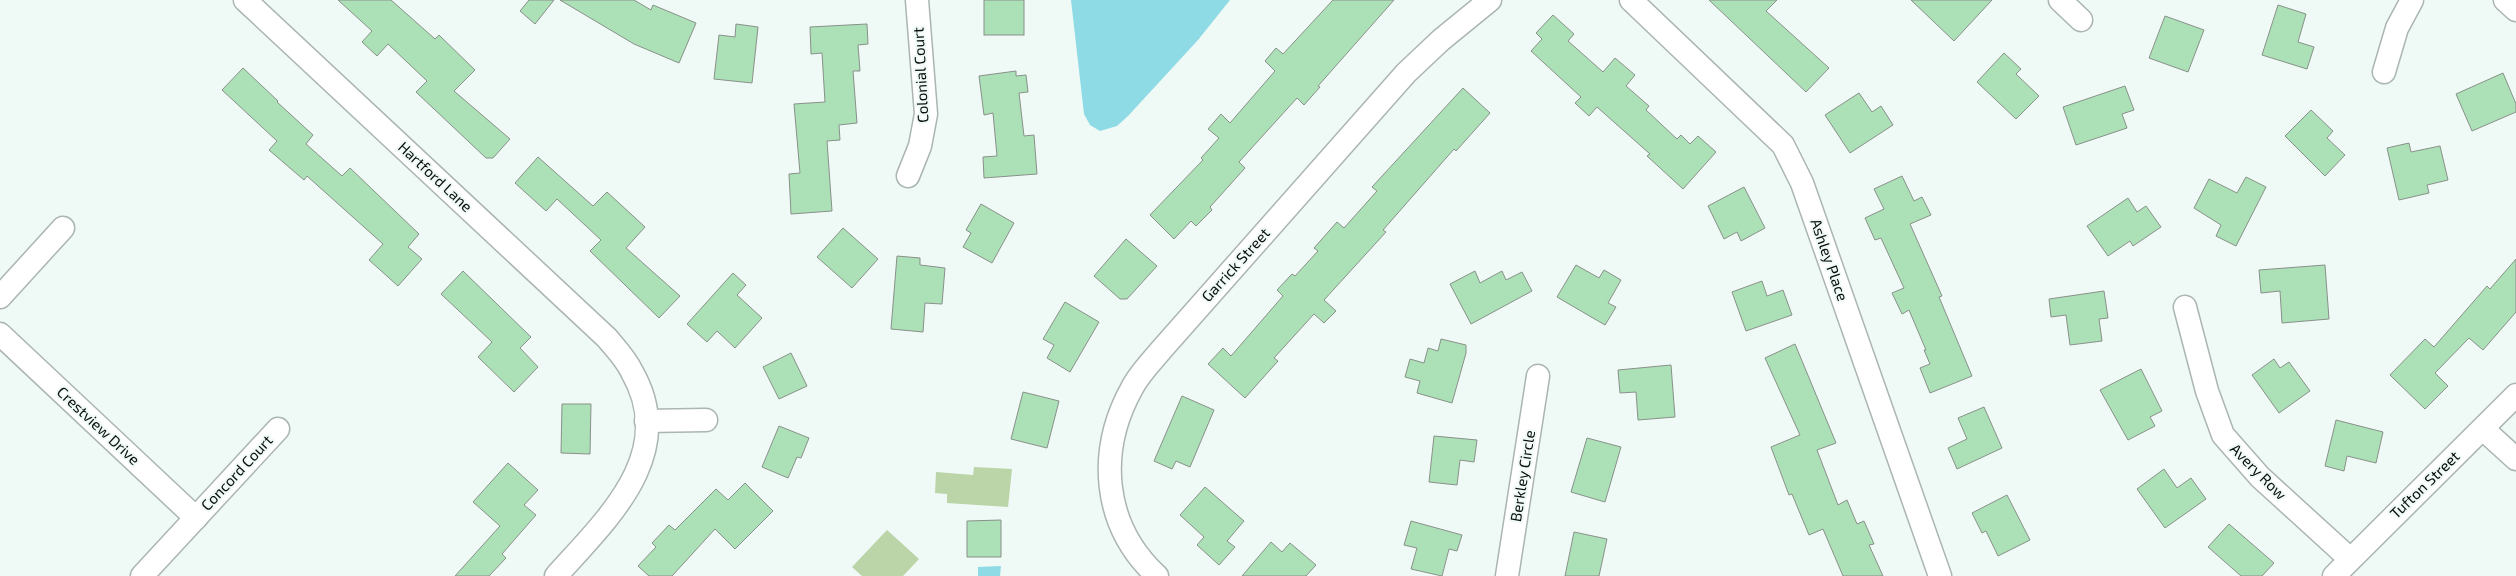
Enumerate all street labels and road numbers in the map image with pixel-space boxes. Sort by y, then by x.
street label: Colonial Court [909,27,931,123]
street label: Hartford Lane [395,137,476,215]
street label: Ashley Place [1807,216,1852,303]
street label: Garrick Street [1197,223,1273,305]
street label: Crestview Drive [54,382,144,468]
street label: Berkley Circle [1506,429,1538,523]
street label: Concord Court [197,431,276,514]
street label: Avery Row [2227,439,2291,503]
street label: Tufton Street [2386,446,2463,522]

